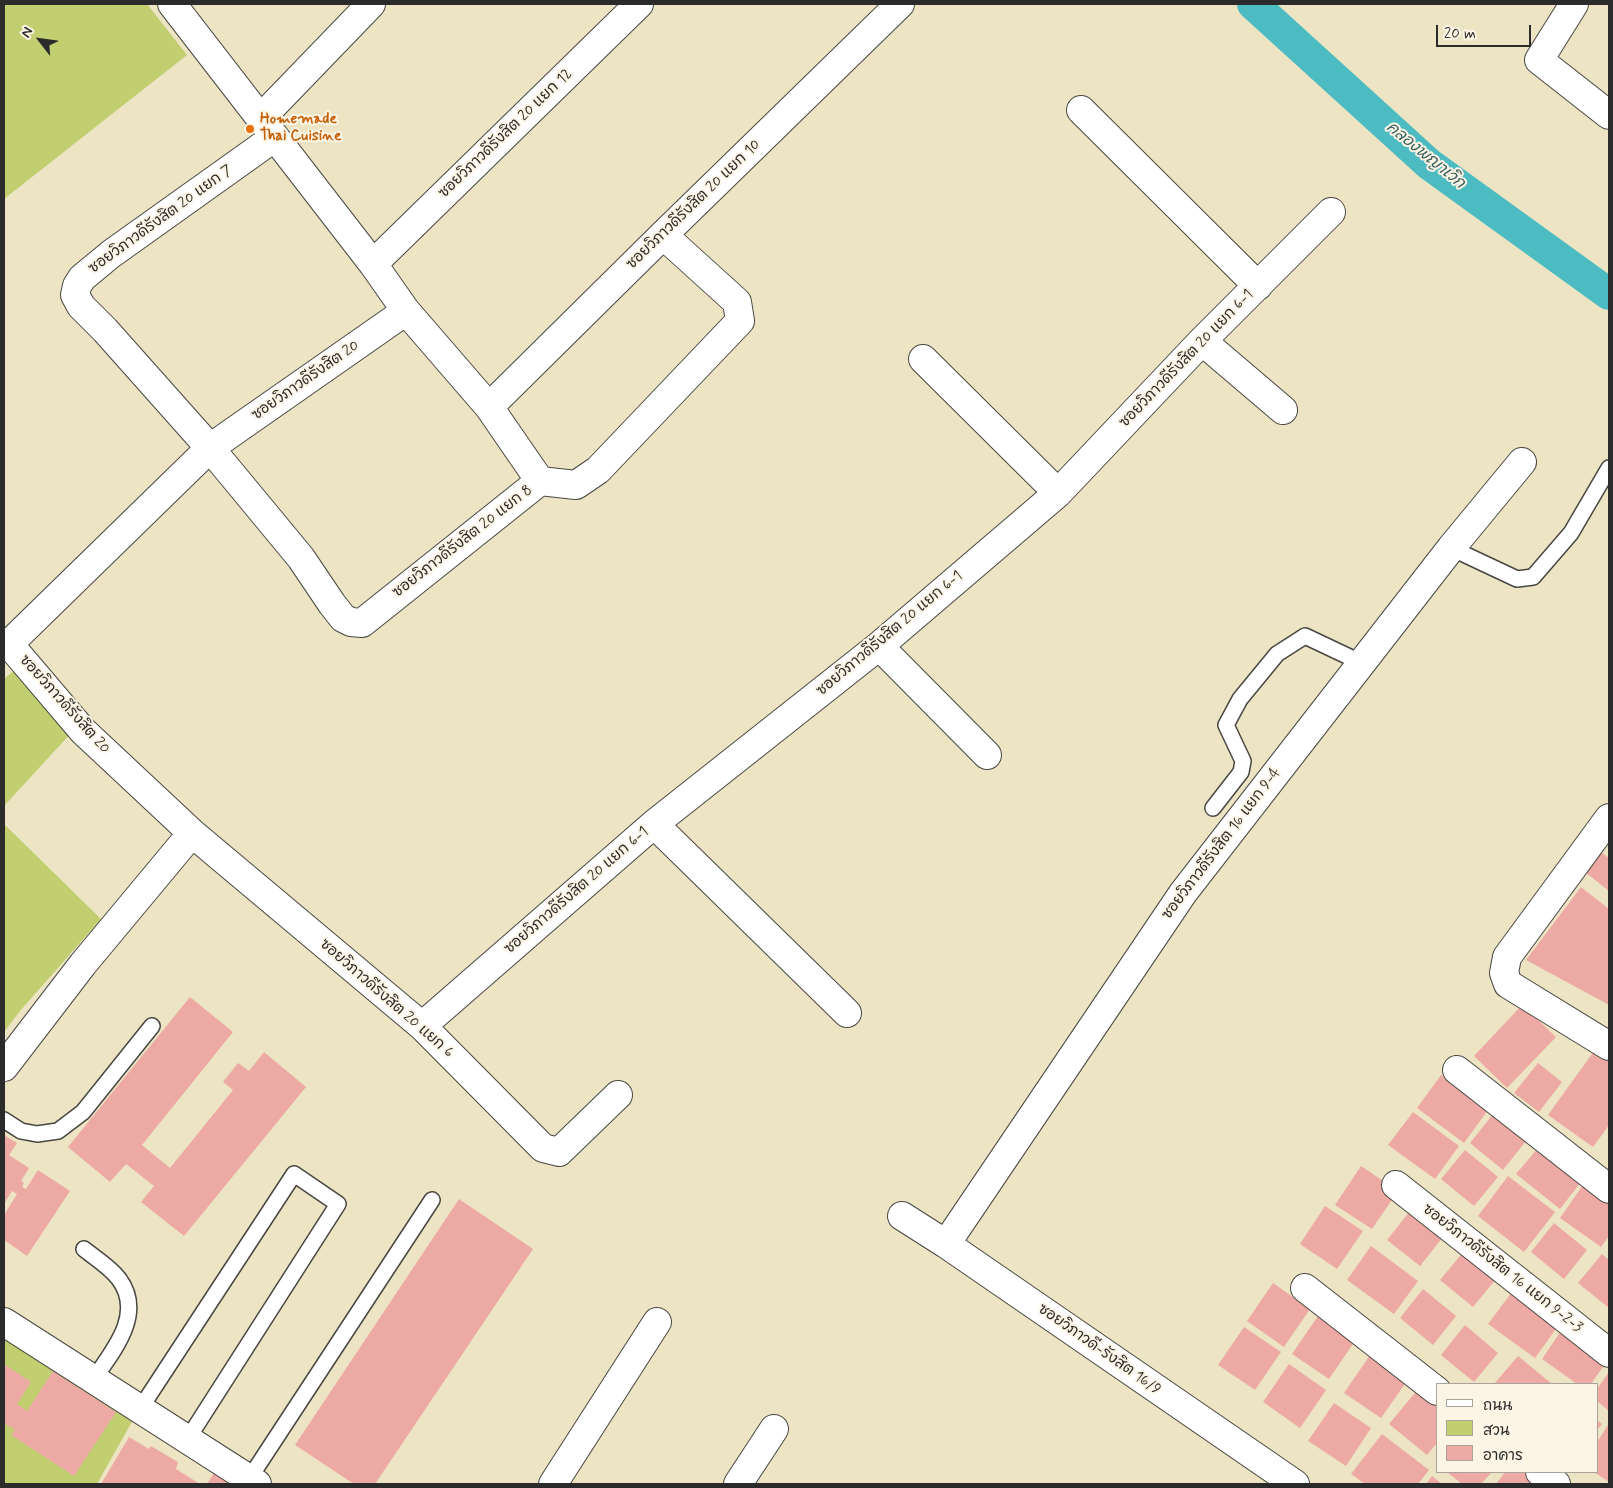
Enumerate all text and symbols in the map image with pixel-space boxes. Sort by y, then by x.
north arrow [15,15,65,65]
scale bar [1438,15,1533,47]
text: N [17,24,37,41]
text: 20 m [1444,24,1476,44]
street label: ซอยวิภาวดีรังสิต 20 แยก 12 [436,66,576,202]
place label: Homemade Thai Cuisine [260,111,341,146]
water label: คลองพญาเวิก [1382,119,1468,193]
marker: Homemade Thai Cuisine [244,123,256,135]
street label: ซอยวิภาวดีรังสิต 20 แยก 10 [623,136,765,274]
street label: ซอยวิภาวดีรังสิต 20 แยก 7 [86,162,236,278]
street label: ซอยวิภาวดีรังสิต 20 แยก 6-1 [1116,286,1258,432]
street label: ซอยวิภาวดีรังสิต 20 [249,337,363,425]
street label: ซอยวิภาวดีรังสิต 20 แยก 8 [390,482,536,602]
street label: ซอยวิภาวดีรังสิต 20 แยก 6-1 [813,568,967,700]
street label: ซอยวิภาวดีรังสิต 20 [15,652,113,758]
street label: ซอยวิภาวดีรังสิต 16 แยก 9-4 [1159,764,1285,924]
street label: ซอยวิภาวดีรังสิต 20 แยก 6-1 [501,824,653,958]
street label: ซอยวิภาวดีรังสิต 20 แยก 6 [315,936,457,1062]
street label: ซอยวิภาวดีรังสิต 16 แยก 9-2-3 [1418,1201,1586,1337]
street label: ซอยวิภาวดี-รังสิต 16/9 [1034,1301,1164,1399]
legend [1436,1383,1598,1473]
text: ถนน [1483,1396,1512,1416]
text: สวน [1483,1421,1510,1441]
text: อาคาร [1483,1446,1523,1466]

